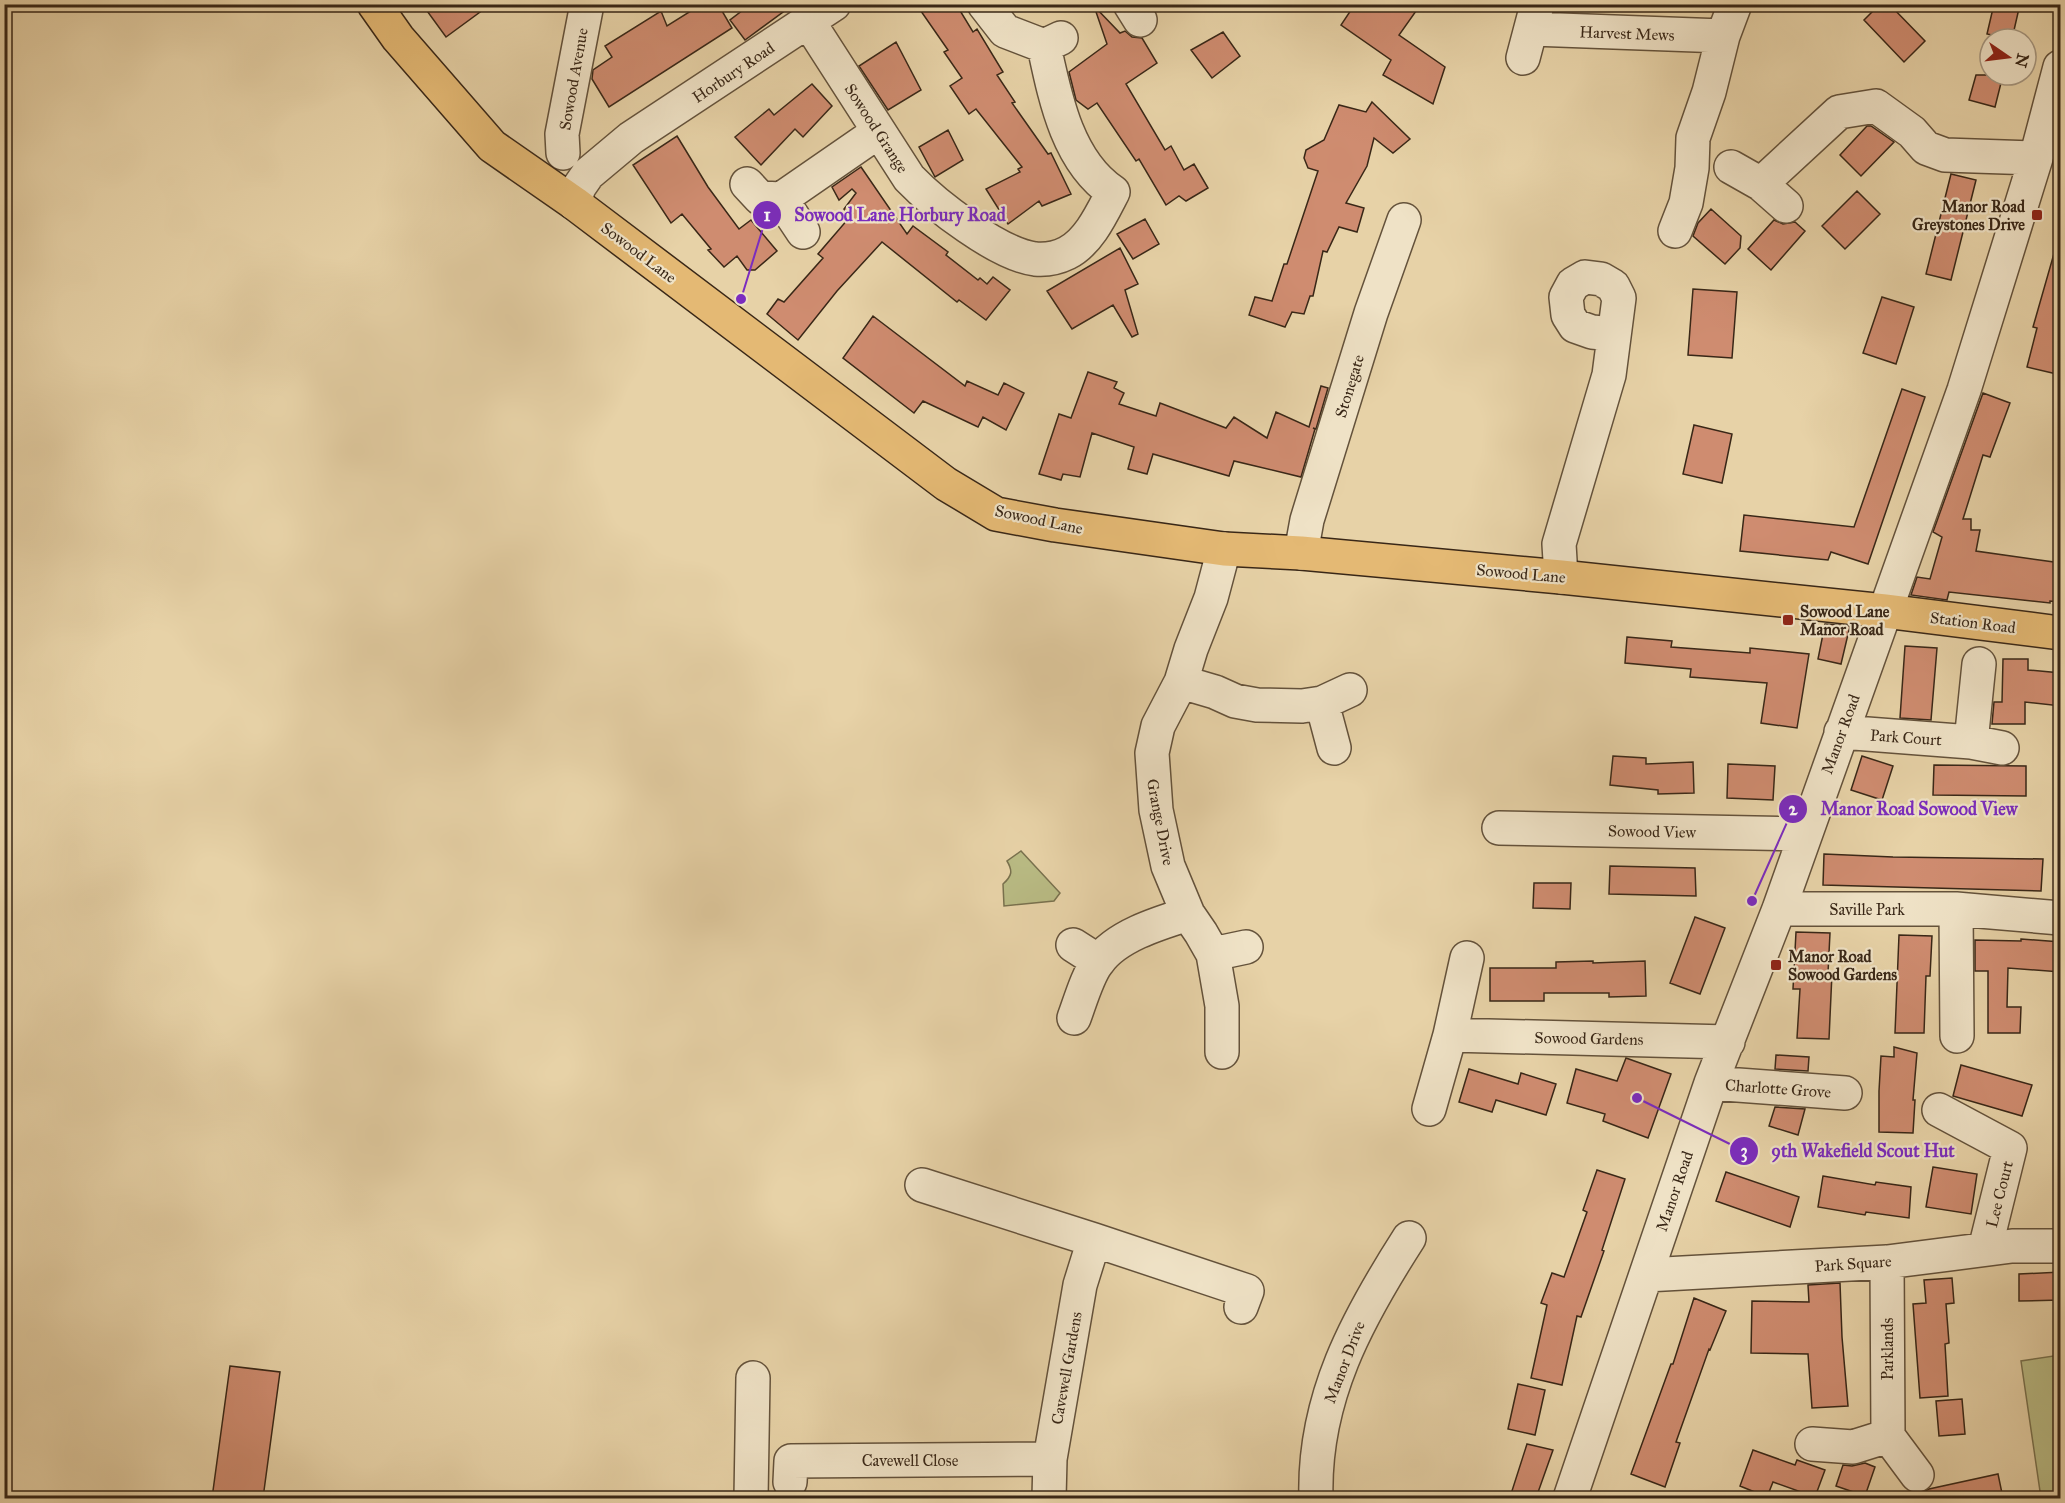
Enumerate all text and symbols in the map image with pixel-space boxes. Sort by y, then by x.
street label: Harvest Mews [1579,22,1675,45]
street label: Sowood Avenue [555,26,592,132]
north arrow [1978,27,2038,87]
street label: Horbury Road [689,38,778,107]
text: N [2011,52,2033,70]
street label: Sowood Grange [840,80,913,177]
callout: Sowood Lane Horbury Road [752,197,1017,233]
place label: Manor Road Greystones Drive [1912,197,2026,235]
text: 1 [763,204,771,226]
text: Sowood Lane Horbury Road [794,204,1007,227]
marker: Manor Road Greystones Drive [2030,208,2044,222]
street label: Sowood Lane [597,218,680,287]
street label: Stonegate [1331,352,1369,420]
street label: Sowood Lane [993,501,1085,538]
street label: Sowood Lane [1476,560,1567,587]
place label: Sowood Lane Manor Road [1800,602,1890,639]
street label: Station Road [1929,608,2017,637]
marker: Sowood Lane Manor Road [1781,613,1795,627]
street label: Manor Road [1817,692,1864,777]
street label: Park Court [1870,726,1943,749]
street label: Grange Drive [1142,777,1178,867]
callout: Manor Road Sowood View [1778,791,2029,827]
text: 2 [1789,798,1799,820]
text: Manor Road Sowood View [1820,798,2019,820]
street label: Sowood View [1608,821,1697,842]
street label: Saville Park [1829,900,1905,919]
place label: Manor Road Sowood Gardens [1788,947,1897,984]
marker: Manor Road Sowood Gardens [1769,958,1783,972]
street label: Sowood Gardens [1534,1028,1644,1049]
street label: Charlotte Grove [1724,1075,1832,1102]
callout: 9th Wakefield Scout Hut [1729,1133,1967,1169]
text: 3 [1740,1140,1748,1163]
text: 9th Wakefield Scout Hut [1771,1140,1955,1163]
street label: Manor Road [1652,1149,1697,1234]
street label: Lee Court [1982,1159,2017,1229]
street label: Park Square [1814,1251,1893,1277]
street label: Cavewell Gardens [1047,1310,1086,1426]
street label: Manor Drive [1320,1318,1369,1406]
street label: Parklands [1878,1318,1897,1380]
street label: Cavewell Close [862,1451,959,1470]

